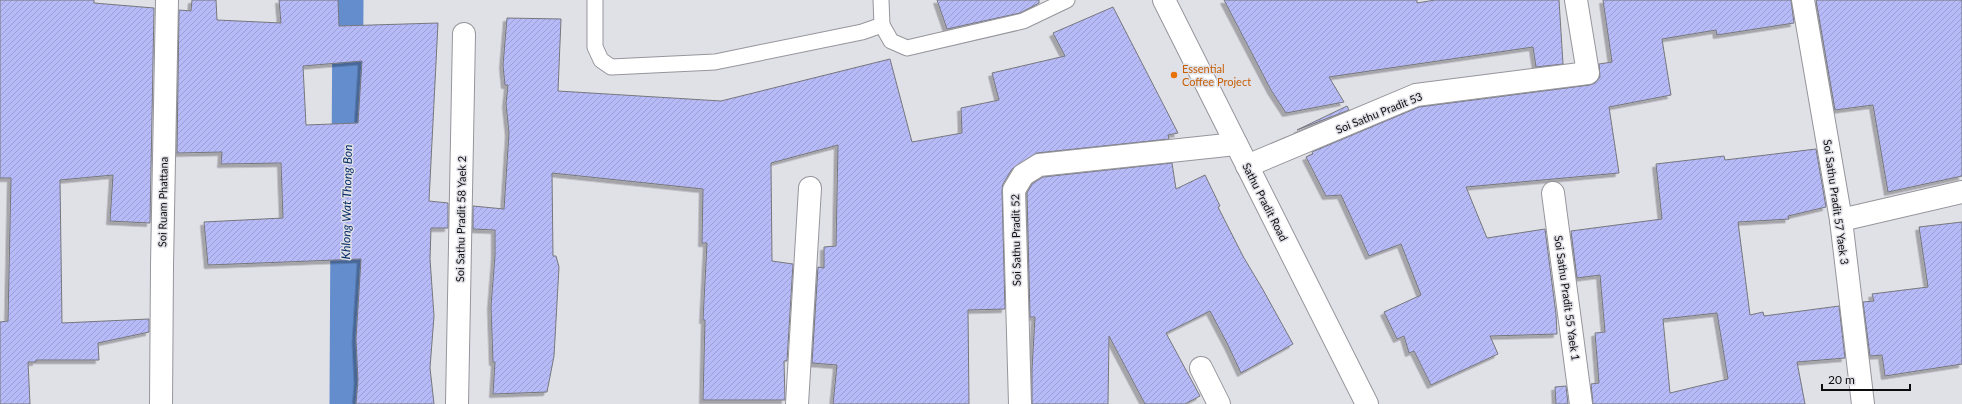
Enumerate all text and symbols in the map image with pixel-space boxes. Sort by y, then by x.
place label: Essential Coffee Project [1182,62,1251,88]
marker: Essential Coffee Project [1169,70,1179,80]
street label: Soi Sathu Pradit 53 [1334,89,1424,136]
street label: Soi Sathu Pradit 57 Yaek 3 [1821,139,1852,265]
water label: Khlong Wat Thong Bon [338,144,355,260]
street label: Soi Sathu Pradit 58 Yaek 2 [453,156,468,282]
street label: Soi Ruam Phattana [155,157,170,247]
street label: Sathu Pradit Road [1240,160,1291,243]
street label: Soi Sathu Pradit 52 [1008,194,1023,286]
street label: Soi Sathu Pradit 55 Yaek 1 [1552,235,1583,361]
scale bar [1822,366,1910,392]
text: 20 m [1828,372,1855,387]

